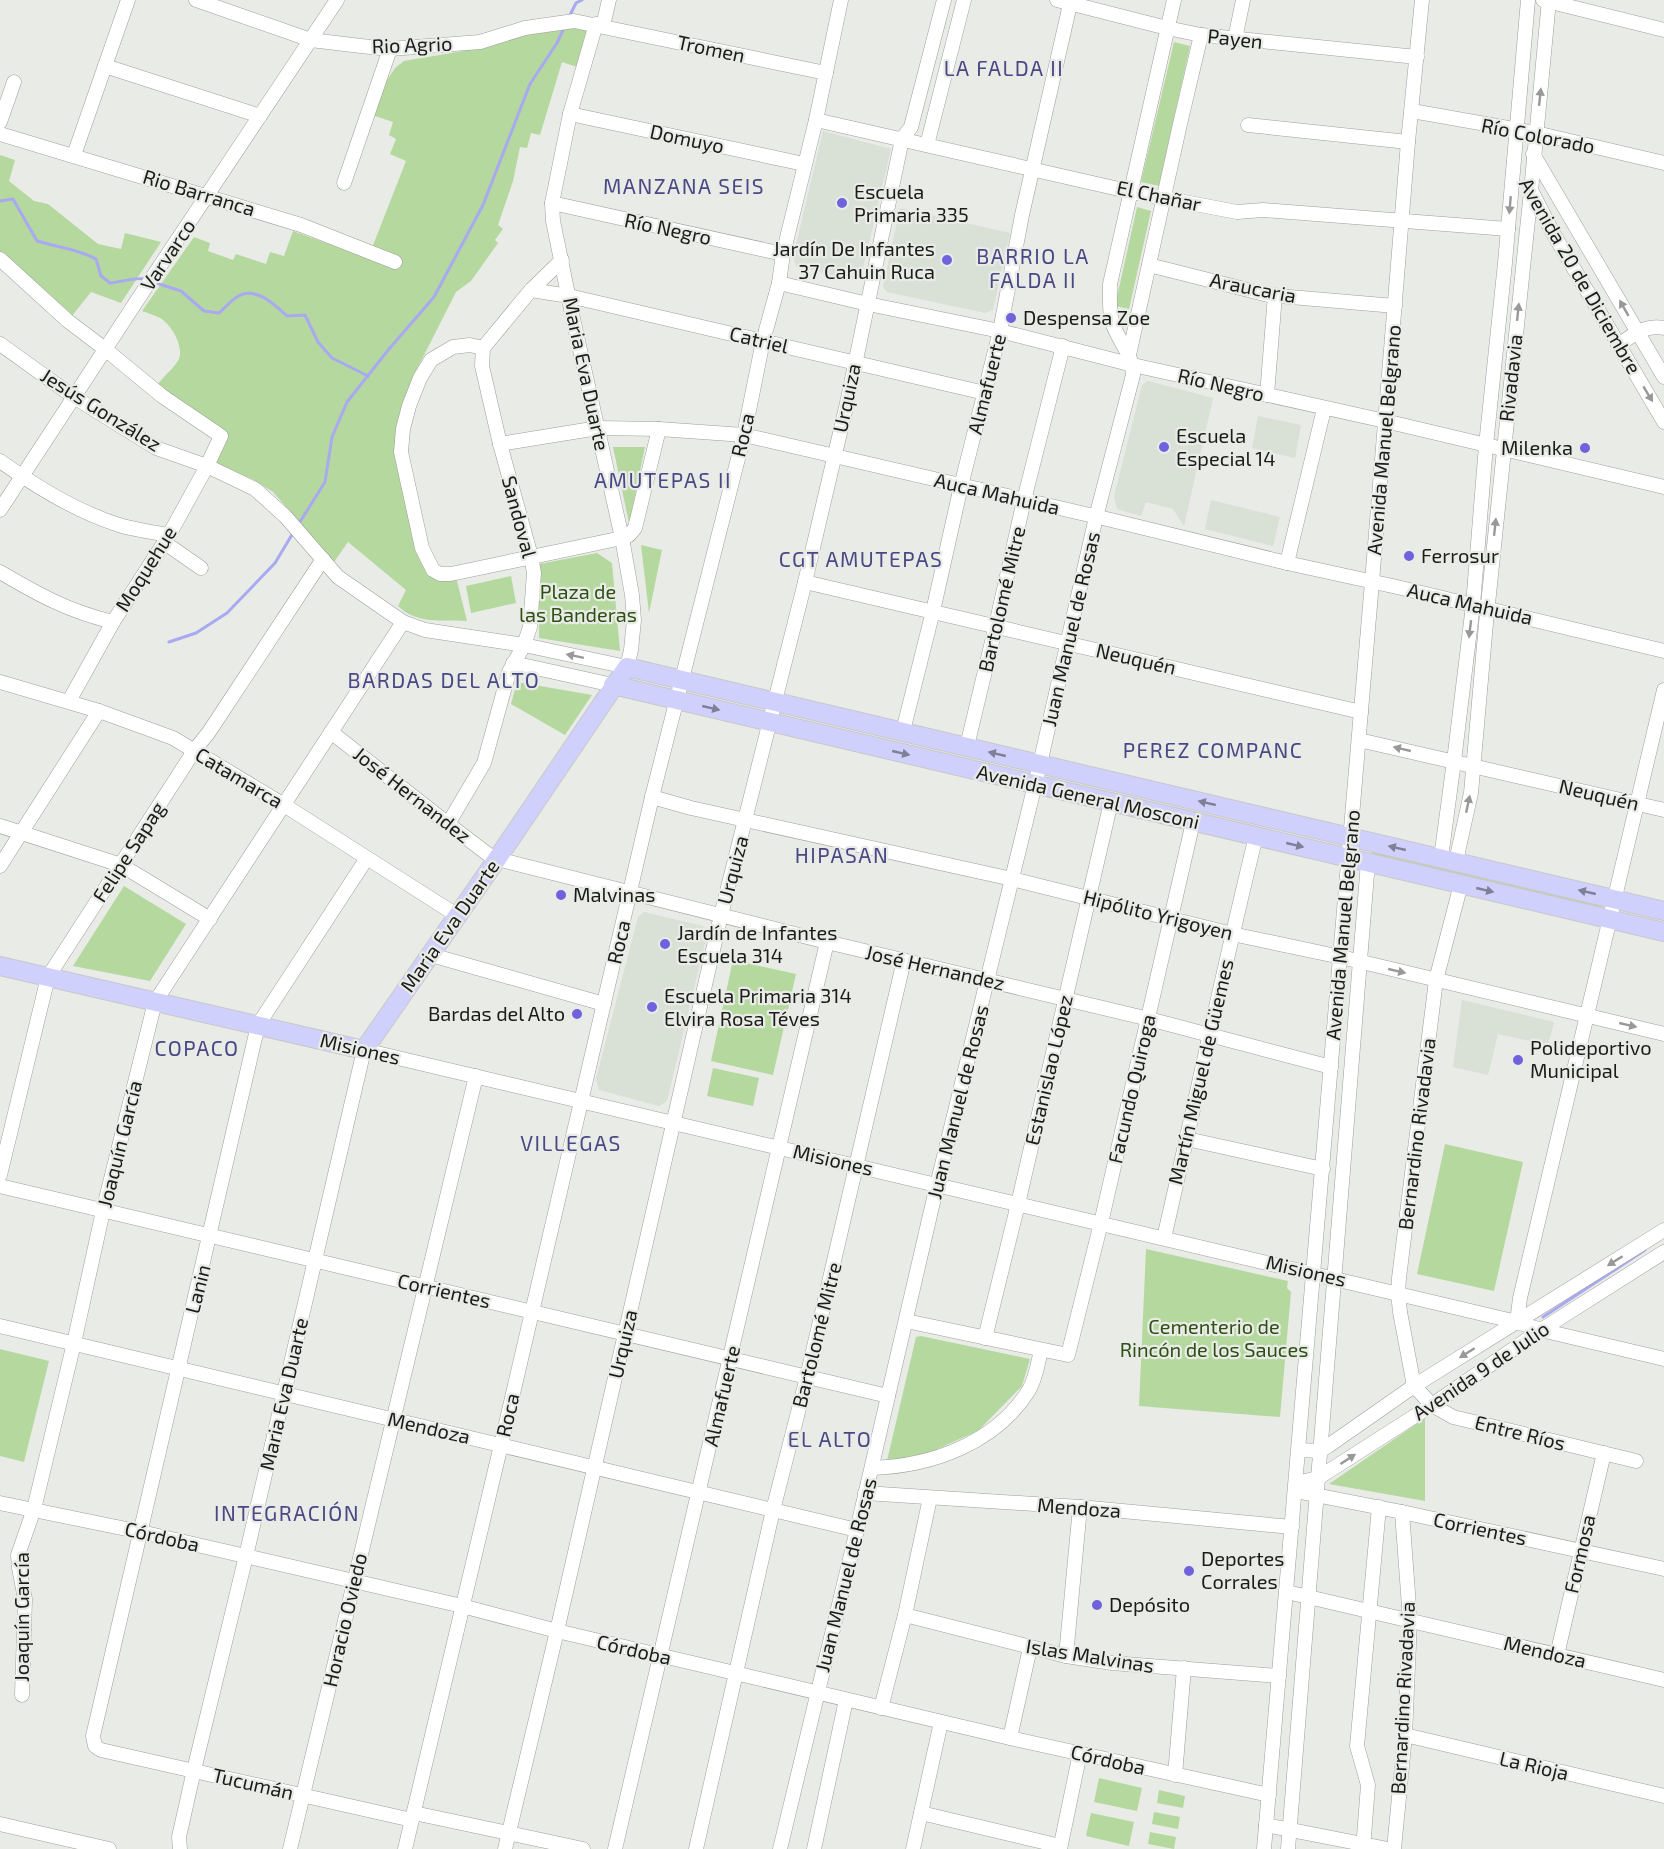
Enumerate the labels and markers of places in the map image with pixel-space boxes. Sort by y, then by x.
place label: Escuela Primaria 335 [854,179,969,226]
marker: Escuela Primaria 335 [835,196,849,210]
place label: Jardín De Infantes 37 Cahuin Ruca [773,236,935,283]
marker: Jardín De Infantes 37 Cahuin Ruca [940,253,954,267]
place label: Despensa Zoe [1023,305,1150,329]
marker: Despensa Zoe [1004,311,1018,325]
place label: Escuela Especial 14 [1176,423,1276,470]
place label: Milenka [1501,435,1573,459]
marker: Escuela Especial 14 [1157,440,1171,454]
marker: Milenka [1578,441,1592,455]
place label: Ferrosur [1421,543,1499,567]
marker: Ferrosur [1402,549,1416,563]
place label: Malvinas [573,882,655,906]
marker: Malvinas [554,888,568,902]
place label: Jardín de Infantes Escuela 314 [677,920,837,967]
marker: Jardín de Infantes Escuela 314 [658,937,672,951]
place label: Escuela Primaria 314 Elvira Rosa Téves [664,983,852,1030]
marker: Escuela Primaria 314 Elvira Rosa Téves [645,1000,659,1014]
place label: Bardas del Alto [428,1001,565,1025]
marker: Bardas del Alto [570,1007,584,1021]
place label: Polideportivo Municipal [1530,1035,1652,1082]
marker: Polideportivo Municipal [1511,1053,1525,1067]
place label: Deportes Corrales [1201,1546,1285,1593]
marker: Deportes Corrales [1182,1564,1196,1578]
place label: Depósito [1109,1592,1190,1616]
marker: Depósito [1090,1598,1104,1612]

